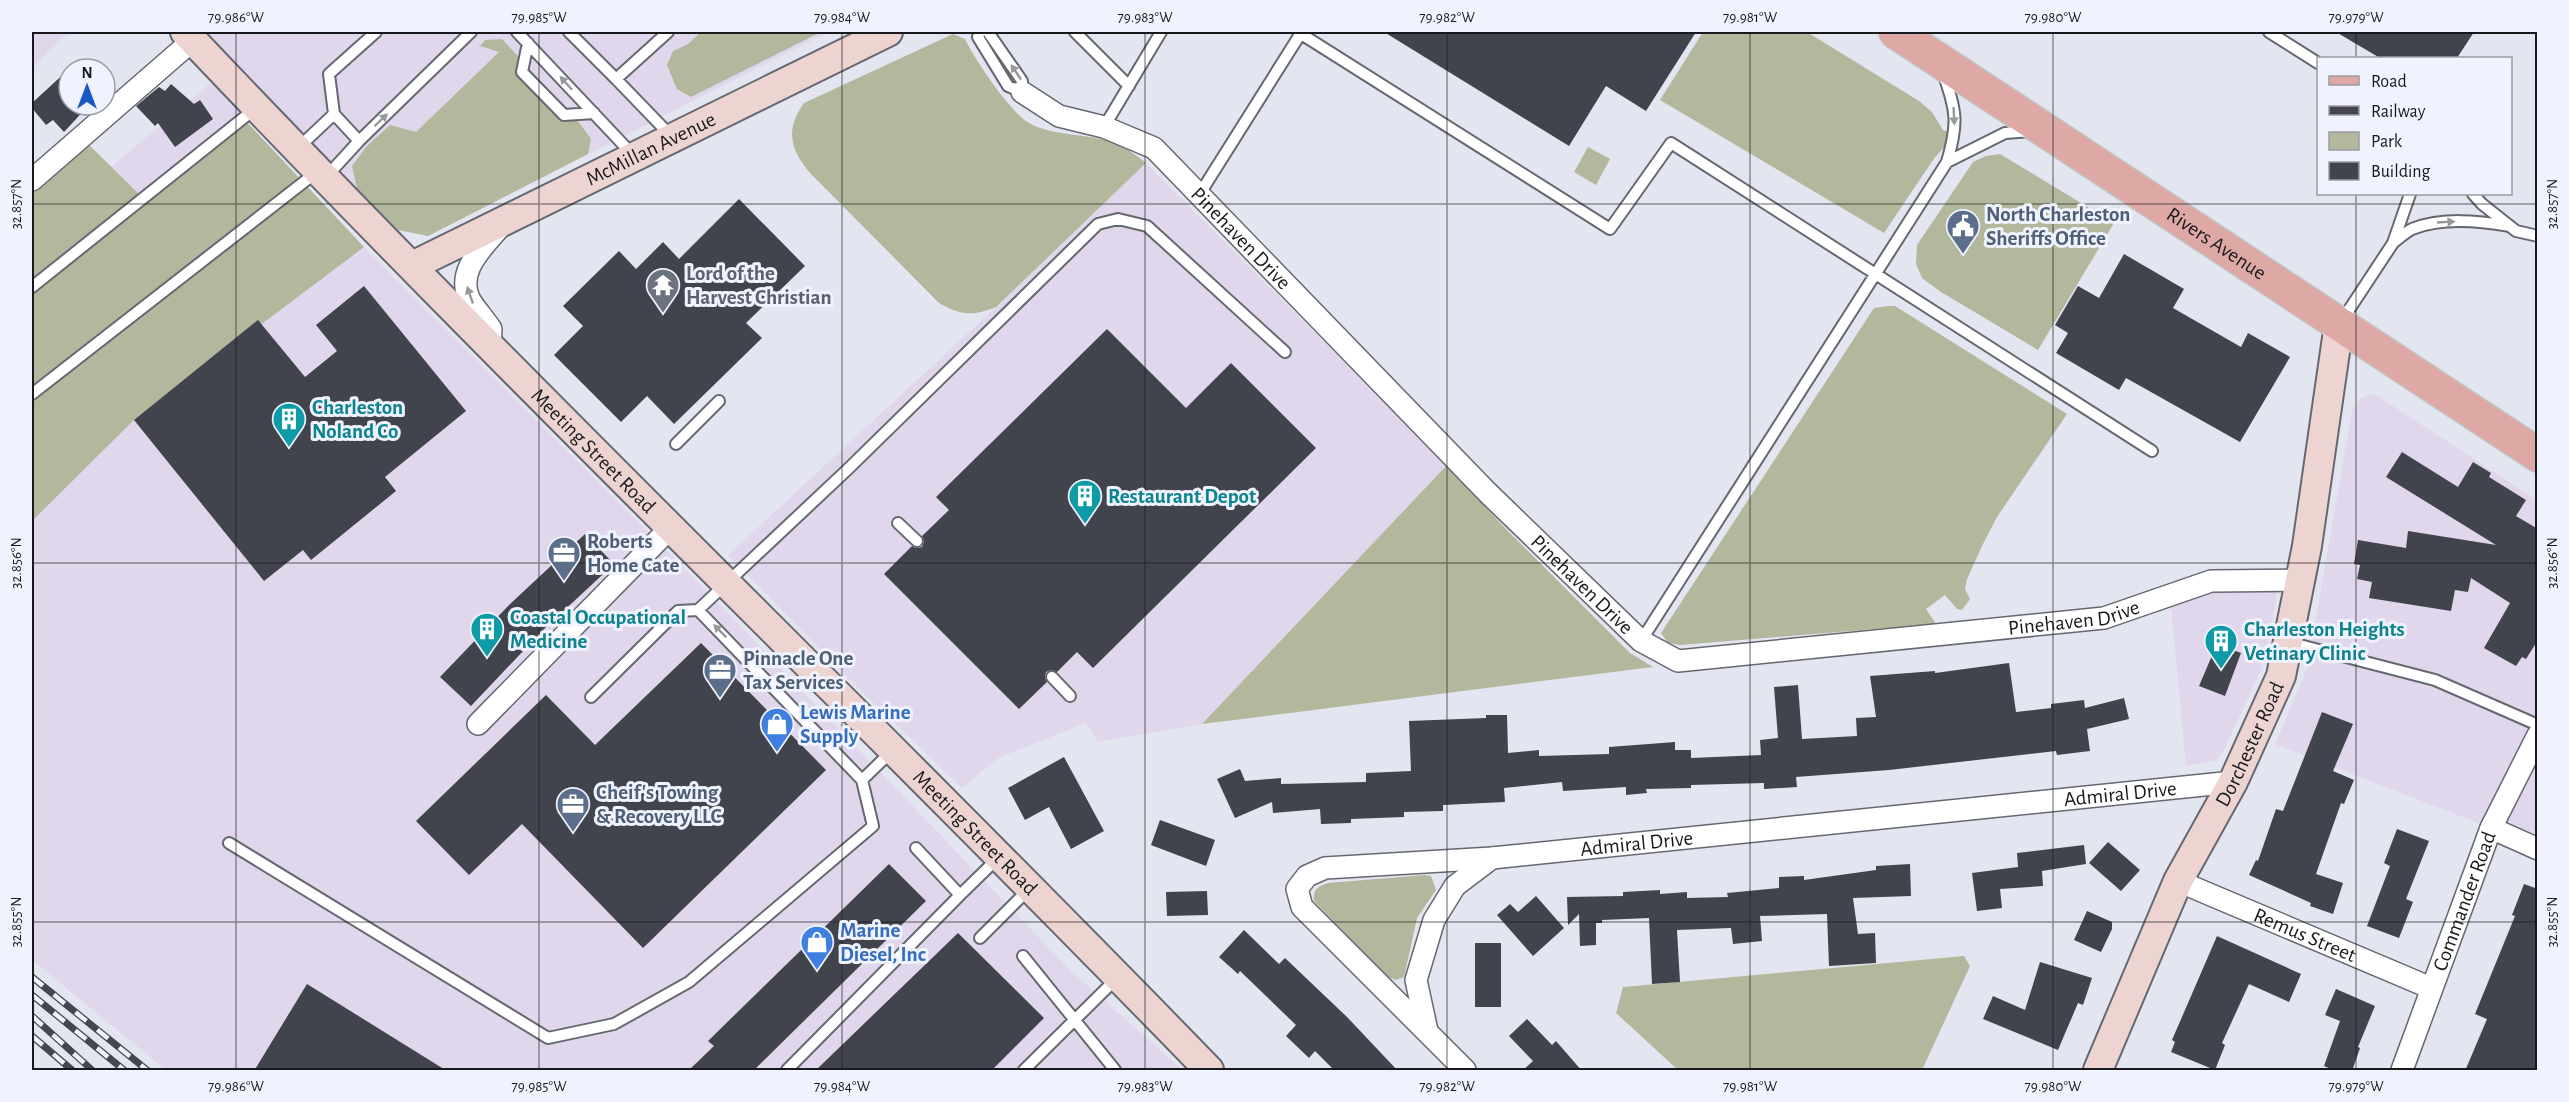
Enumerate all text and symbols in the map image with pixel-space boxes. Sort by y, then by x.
text: 79.986°W [208,10,265,25]
text: 79.985°W [511,10,567,25]
text: 79.984°W [814,10,871,25]
text: 79.983°W [1117,10,1173,25]
text: 79.982°W [1419,10,1475,25]
text: 79.981°W [1723,10,1778,25]
text: 79.980°W [2025,10,2082,25]
text: 79.979°W [2328,10,2384,25]
north arrow [57,57,117,117]
legend [2317,57,2512,195]
one-way arrow [1010,64,1022,80]
text: N [81,65,93,81]
text: Road [2371,73,2407,91]
one-way arrow [559,75,573,90]
text: Railway [2371,103,2426,121]
one-way arrow [1950,107,1959,126]
street label: McMillan Avenue [583,108,719,189]
one-way arrow [373,113,388,127]
text: Park [2371,133,2403,151]
text: Building [2371,163,2431,181]
text: 32.857°N [9,179,24,229]
text: 32.857°N [2545,179,2560,229]
street label: Pinehaven Drive [1187,183,1295,293]
street label: Rivers Avenue [2163,203,2270,283]
place label: North Charleston Sheriffs Office [1986,204,2130,249]
public building icon: North Charleston Sheriffs Office [1945,208,1981,255]
one-way arrow [2437,218,2456,227]
place label: Lord of the Harvest Christian [686,263,832,308]
temple icon: Lord of the Harvest Christian [645,267,681,314]
one-way arrow [464,285,474,303]
street label: Meeting Street Road [527,384,660,517]
place label: Charleston Noland Co [312,397,403,442]
building icon: Charleston Noland Co [271,401,307,448]
building icon: Restaurant Depot [1067,478,1103,525]
place label: Restaurant Depot [1108,486,1256,507]
street label: Pinehaven Drive [1527,530,1637,638]
place label: Roberts Home Cate [587,531,679,576]
office icon: Roberts Home Cate [546,535,582,582]
text: 32.856°N [9,537,24,589]
text: 32.856°N [2545,537,2560,589]
street label: Pinehaven Drive [2007,596,2142,638]
place label: Coastal Occupational Medicine [510,607,686,652]
building icon: Coastal Occupational Medicine [469,611,505,658]
place label: Charleston Heights Vetinary Clinic [2244,619,2405,664]
building icon: Charleston Heights Vetinary Clinic [2203,623,2239,670]
one-way arrow [713,625,727,639]
place label: Pinnacle One Tax Services [743,648,853,693]
office icon: Pinnacle One Tax Services [702,652,738,699]
street label: Dorchester Road [2211,678,2288,810]
place label: Lewis Marine Supply [800,702,911,747]
shop icon: Lewis Marine Supply [759,706,795,753]
street label: Meeting Street Road [909,766,1042,899]
street label: Admiral Drive [2063,777,2177,810]
place label: Cheif's Towing & Recovery LLC [596,782,721,827]
office icon: Cheif's Towing & Recovery LLC [555,786,591,833]
street label: Admiral Drive [1579,827,1694,859]
street label: Commander Road [2429,828,2499,974]
text: 32.855°N [9,897,24,947]
text: 32.855°N [2545,897,2560,947]
street label: Remus Street [2251,904,2360,966]
place label: Marine Diesel, Inc [840,920,926,965]
shop icon: Marine Diesel, Inc [799,924,835,971]
text: 79.986°W [208,1079,265,1094]
text: 79.985°W [511,1079,567,1094]
text: 79.984°W [814,1079,871,1094]
text: 79.983°W [1117,1079,1173,1094]
text: 79.982°W [1419,1079,1475,1094]
text: 79.981°W [1723,1079,1778,1094]
text: 79.980°W [2025,1079,2082,1094]
text: 79.979°W [2328,1079,2384,1094]

